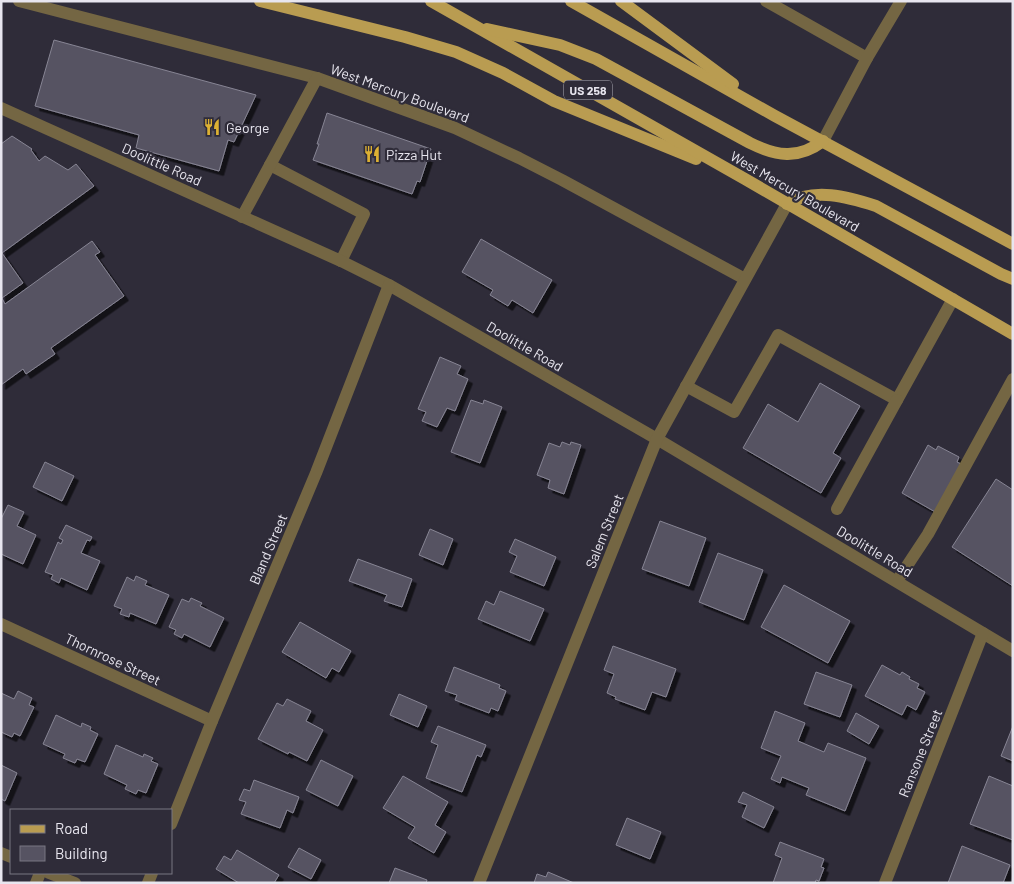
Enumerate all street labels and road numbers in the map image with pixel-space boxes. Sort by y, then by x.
street label: West Mercury Boulevard [328,60,472,126]
road number: US 258 [564,80,612,100]
street label: Doolittle Road [120,139,204,189]
street label: West Mercury Boulevard [727,147,863,235]
street label: Doolittle Road [484,317,566,375]
street label: Salem Street [581,491,627,571]
street label: Bland Street [245,511,291,587]
street label: Doolittle Road [834,522,916,580]
street label: Thornrose Street [62,629,164,689]
street label: Ransone Street [895,706,945,800]

